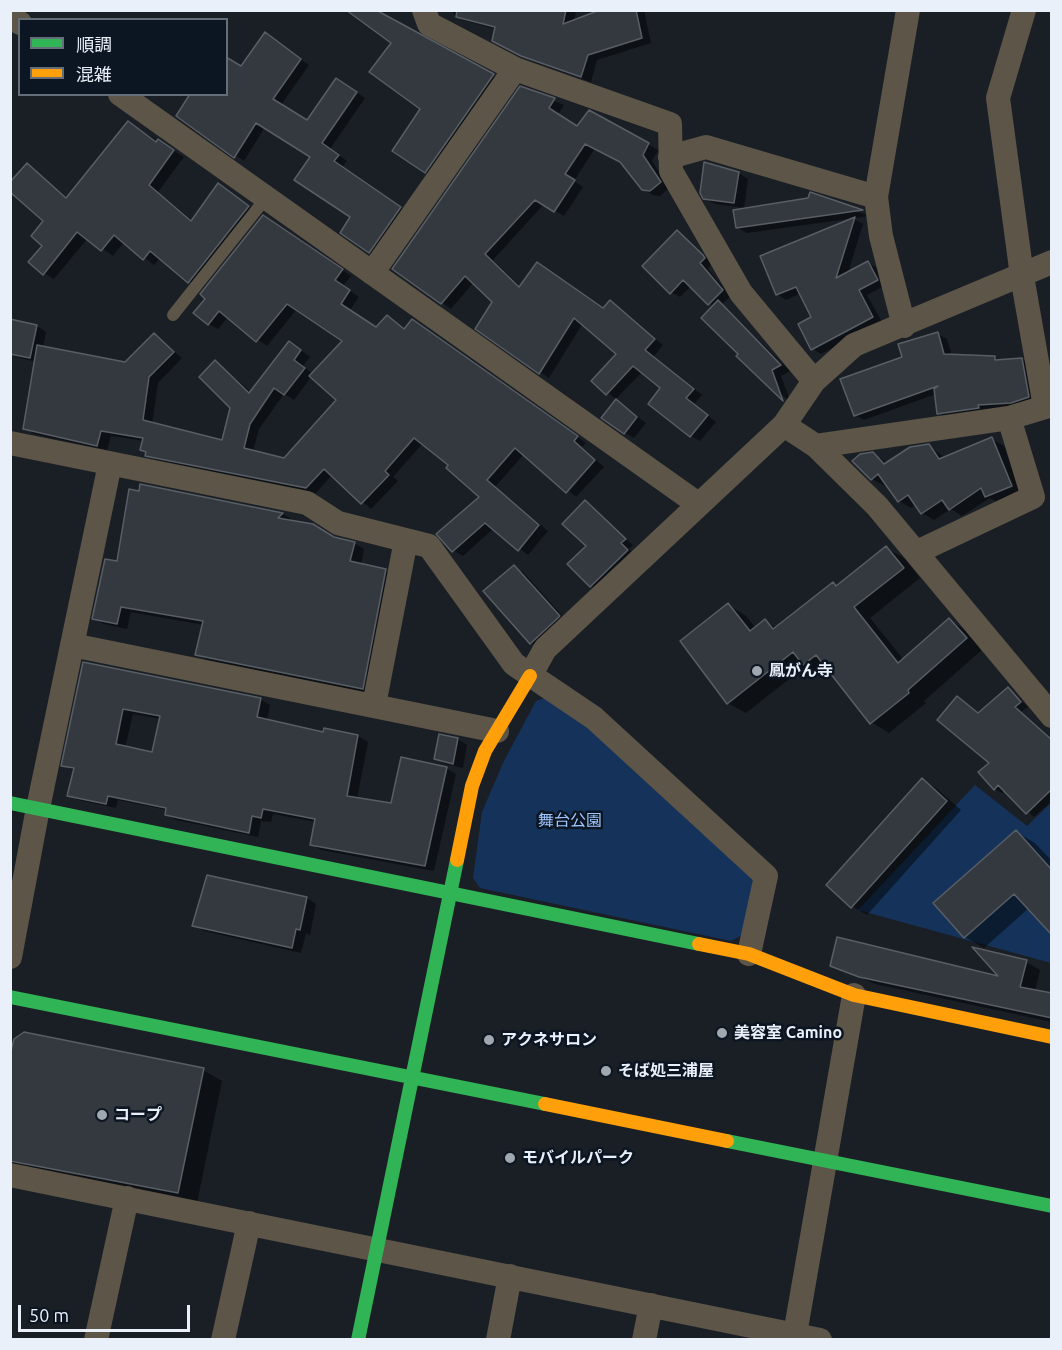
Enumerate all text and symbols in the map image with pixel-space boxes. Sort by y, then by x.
legend [18,18,228,96]
text: 順調 [76,34,112,54]
text: 混雑 [76,64,112,84]
place label: 鳳がん寺 [769,661,833,681]
marker: 鳳がん寺 [750,664,764,678]
park label: 舞台公園 [538,811,602,831]
place label: 美容室 Camino [734,1023,842,1043]
marker: 美容室 Camino [715,1026,729,1040]
place label: アクネサロン [501,1030,597,1050]
marker: アクネサロン [482,1033,496,1047]
place label: そば処三浦屋 [618,1061,714,1081]
marker: そば処三浦屋 [599,1064,613,1078]
place label: コープ [114,1105,162,1125]
marker: コープ [95,1108,109,1122]
place label: モバイルパーク [522,1148,634,1168]
marker: モバイルパーク [503,1151,517,1165]
scale bar [21,1293,194,1331]
text: 50 m [29,1305,69,1325]

